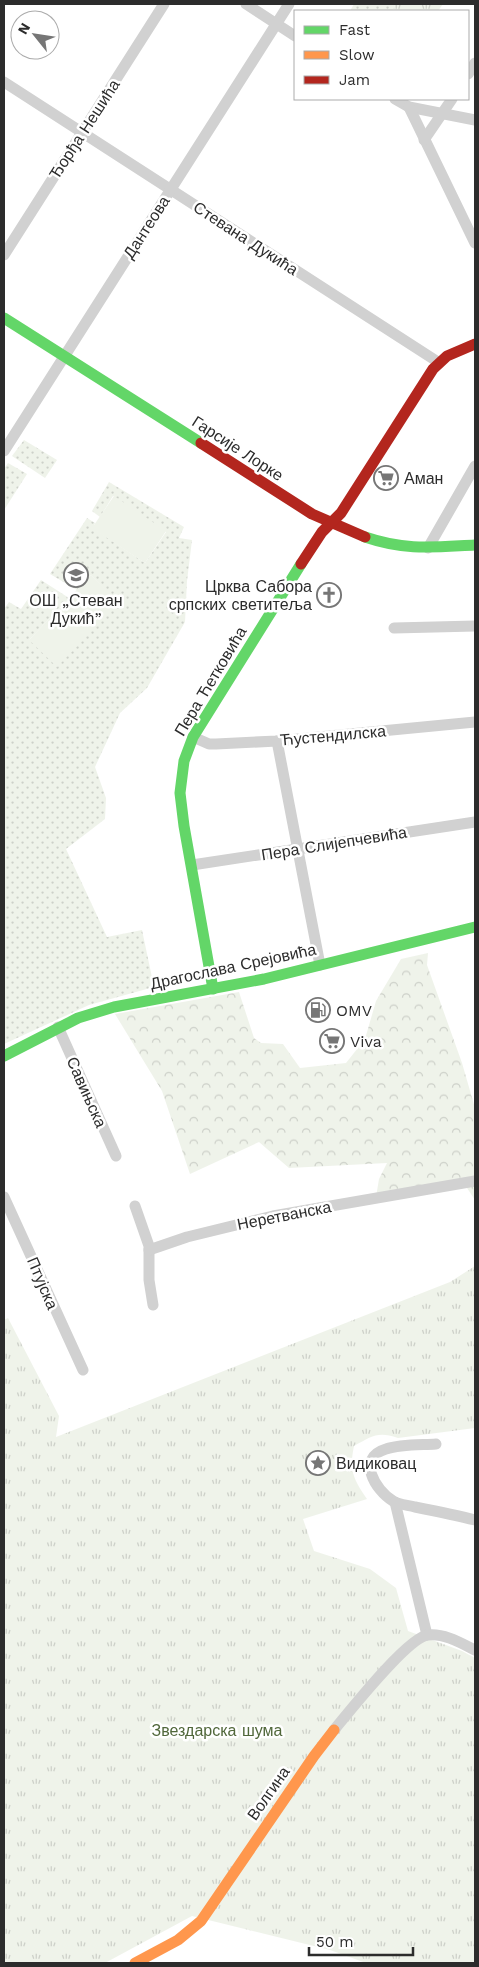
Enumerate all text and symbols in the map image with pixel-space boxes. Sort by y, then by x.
north arrow [10,10,60,60]
legend [294,10,469,100]
text: N [14,20,33,37]
text: Fast [339,21,371,39]
text: Slow [339,46,375,64]
text: Jam [339,71,370,89]
street label: Ђорђа Нешића [45,76,124,183]
street label: Дантеова [119,192,174,262]
street label: Стевана Дукића [190,198,302,279]
street label: Гарсије Лорке [189,412,287,485]
supermarket icon: Аман [373,465,399,491]
place label: Аман [404,469,443,488]
school or university icon: ОШ „Стеван Дукић” [63,562,89,588]
place label: Црква Сабора српских светитеља [169,577,312,614]
church icon: Црква Сабора српских светитеља [316,582,342,608]
place label: ОШ „Стеван Дукић” [29,591,123,628]
street label: Пера Ћетковића [170,623,251,739]
street label: Ћустендилска [279,721,387,750]
street label: Пера Слијепчевића [260,823,408,864]
street label: Драгослава Срејовића [148,940,318,993]
fuel station icon: OMV [305,997,331,1023]
place label: OMV [336,1001,372,1020]
supermarket icon: Viva [319,1028,345,1054]
place label: Viva [350,1032,382,1051]
street label: Савињска [63,1054,111,1131]
street label: Неретванска [235,1197,333,1234]
street label: Птујска [23,1254,62,1312]
place icon: Видиковац [305,1450,331,1476]
place label: Видиковац [336,1454,416,1473]
park label: Звездарска шума [152,1721,283,1740]
street label: Волгина [243,1763,294,1824]
scale bar [309,1924,413,1956]
text: 50 m [316,1933,353,1951]

